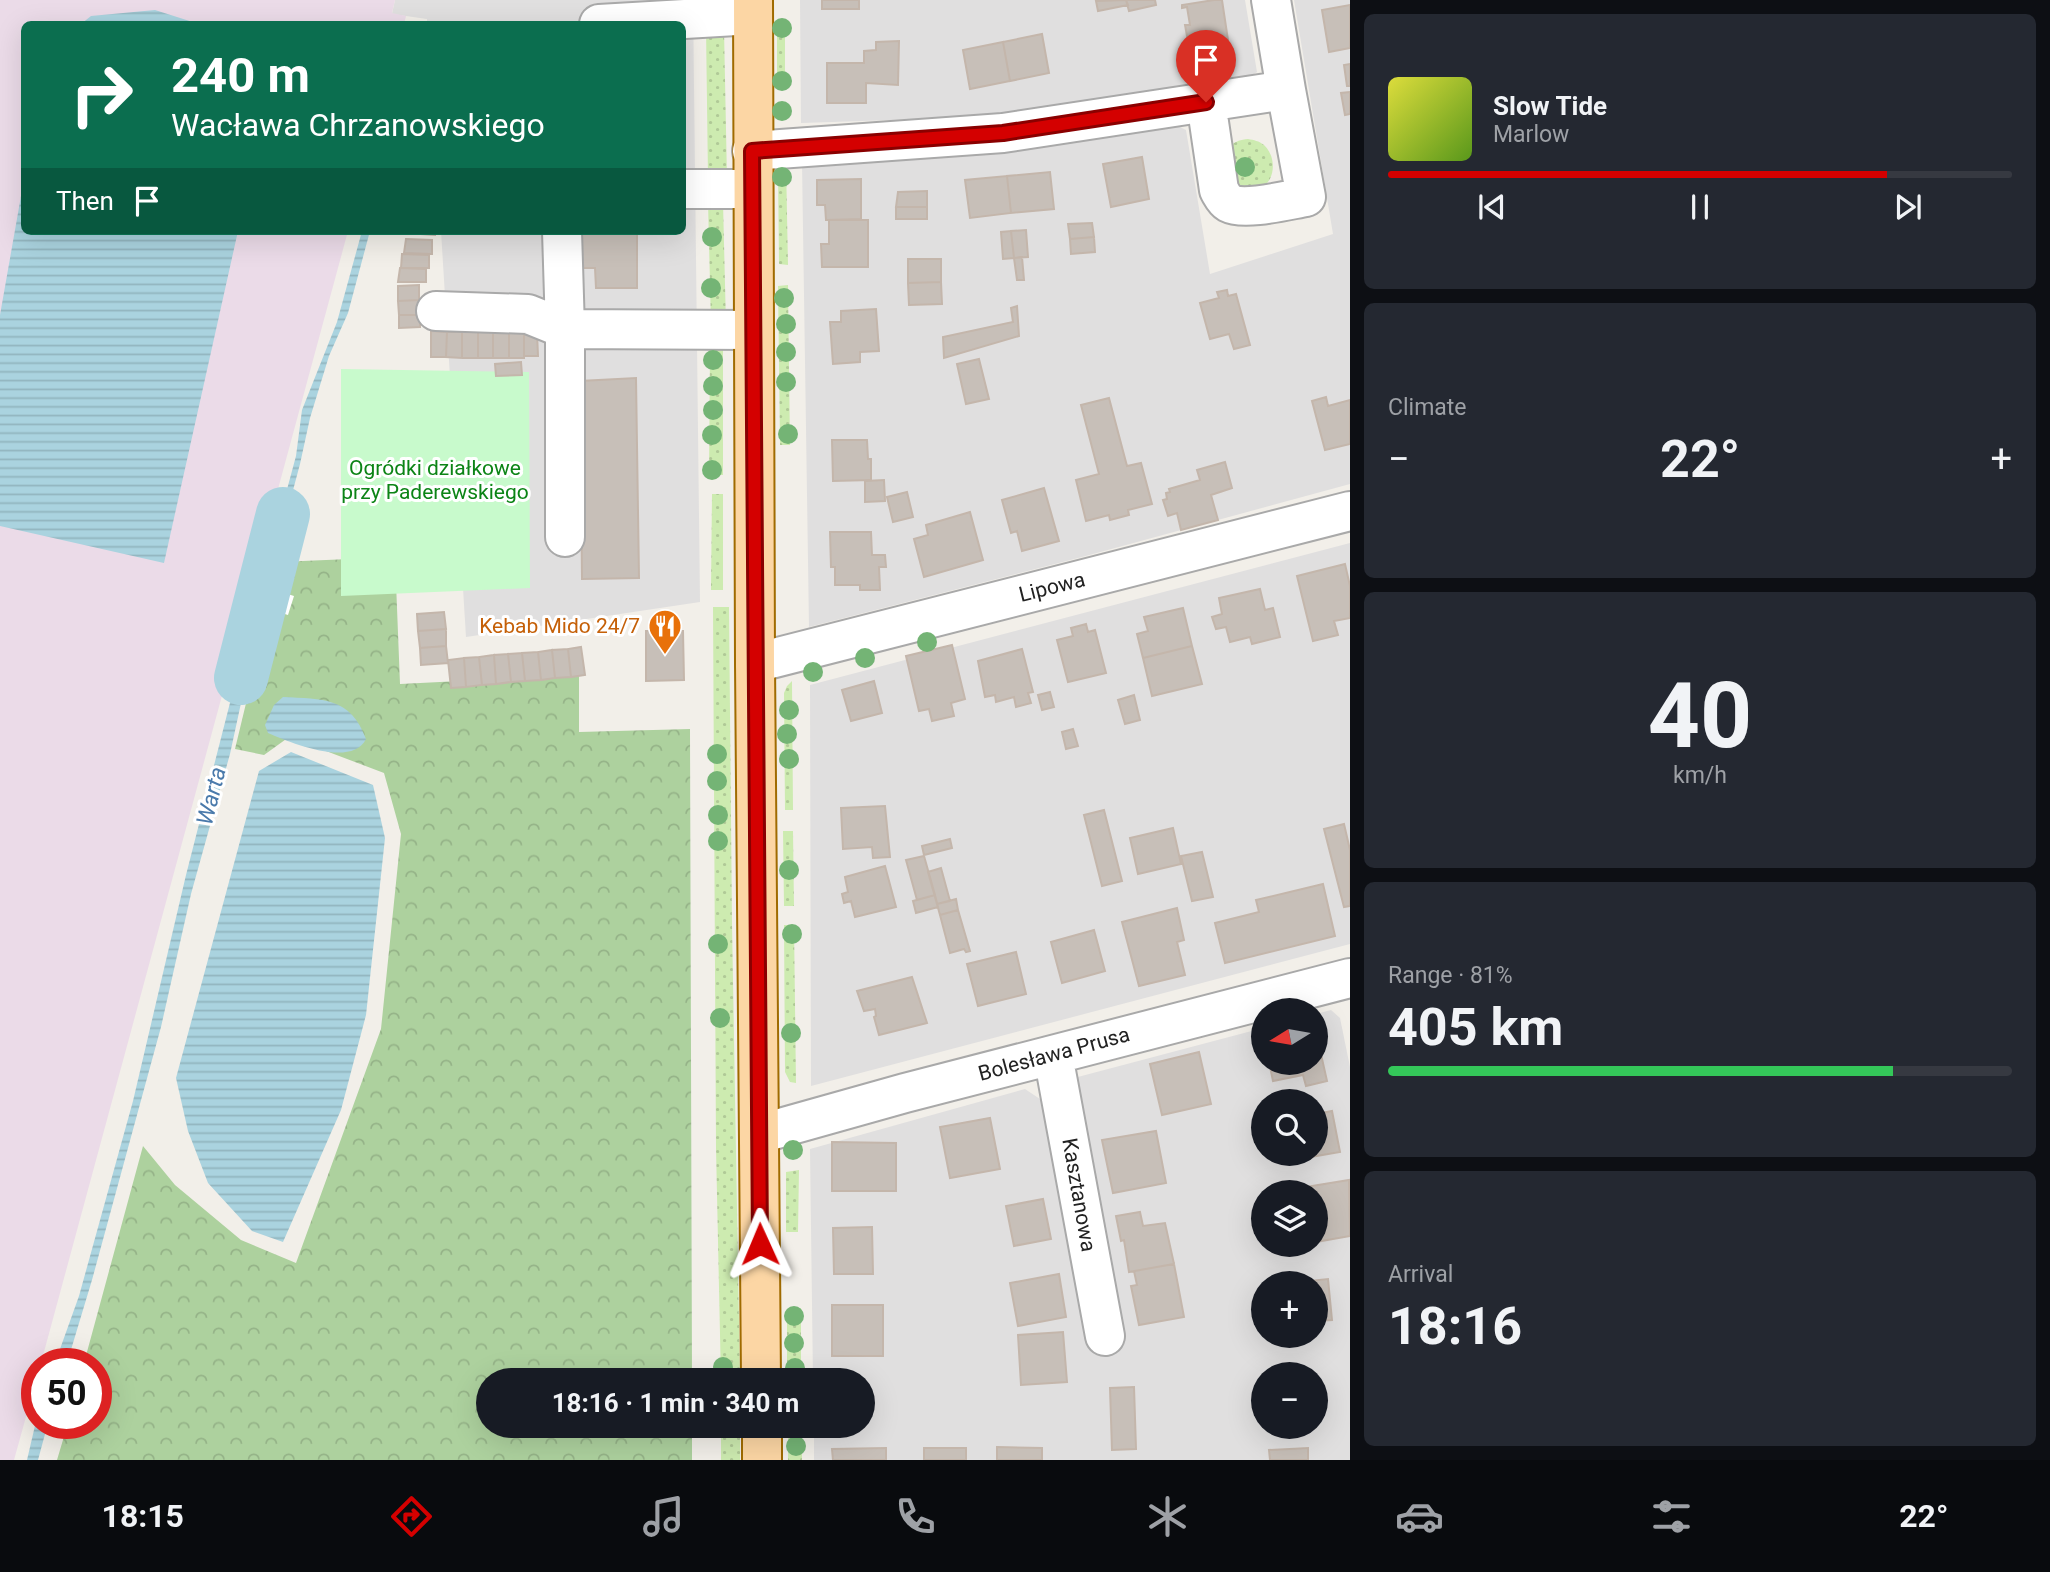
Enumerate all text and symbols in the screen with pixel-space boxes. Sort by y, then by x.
pin [1176,30,1236,102]
icon: arrive [1187,41,1225,79]
text: 240 m [171,47,310,104]
icon: right [56,49,147,140]
text: Slow Tide [1493,91,1607,121]
text: Wacława Chrzanowskiego [171,106,545,144]
text: Marlow [1493,121,1569,148]
icon: arrive [128,182,166,220]
text: Then [56,186,114,216]
icon: previous [1473,188,1511,226]
icon: pause [1681,188,1719,226]
icon: next [1889,188,1927,226]
text: Climate [1388,394,1467,421]
text: 22° [1660,429,1740,490]
text: − [1388,437,1410,481]
text: + [1990,437,2012,481]
park label: Ogródki działkowe przy Paderewskiego [341,456,529,504]
street label: Lipowa [1016,567,1088,607]
restaurant icon: Kebab Mido 24/7 [646,607,684,656]
place label: Kebab Mido 24/7 [479,614,640,638]
text: 40 [1648,663,1752,769]
text: km/h [1673,762,1727,789]
water label: Warta [191,764,232,828]
text: Range · 81% [1388,962,1513,989]
text: 405 km [1388,997,1563,1058]
north arrow [1251,998,1328,1074]
map controls [1251,998,1328,1439]
street label: Bolesława Prusa [976,1022,1132,1086]
button: search [1251,1089,1328,1166]
street label: Kasztanowa [1057,1136,1101,1254]
button: layers [1251,1180,1328,1257]
position arrow [723,1207,797,1281]
text: Arrival [1388,1261,1453,1288]
button: + [1251,1271,1328,1348]
text: 18:16 [1388,1296,1522,1357]
speed limit sign: 50 [21,1348,112,1439]
button: − [1251,1362,1328,1439]
text: 18:16 · 1 min · 340 m [552,1388,799,1418]
icon: directions [387,1492,436,1541]
icon: music [639,1492,688,1541]
icon: phone [891,1492,940,1541]
icon: climate [1143,1492,1192,1541]
icon: car [1395,1492,1444,1541]
icon: filters [1647,1492,1696,1541]
text: 18:15 [102,1497,184,1535]
text: 22° [1899,1497,1948,1535]

